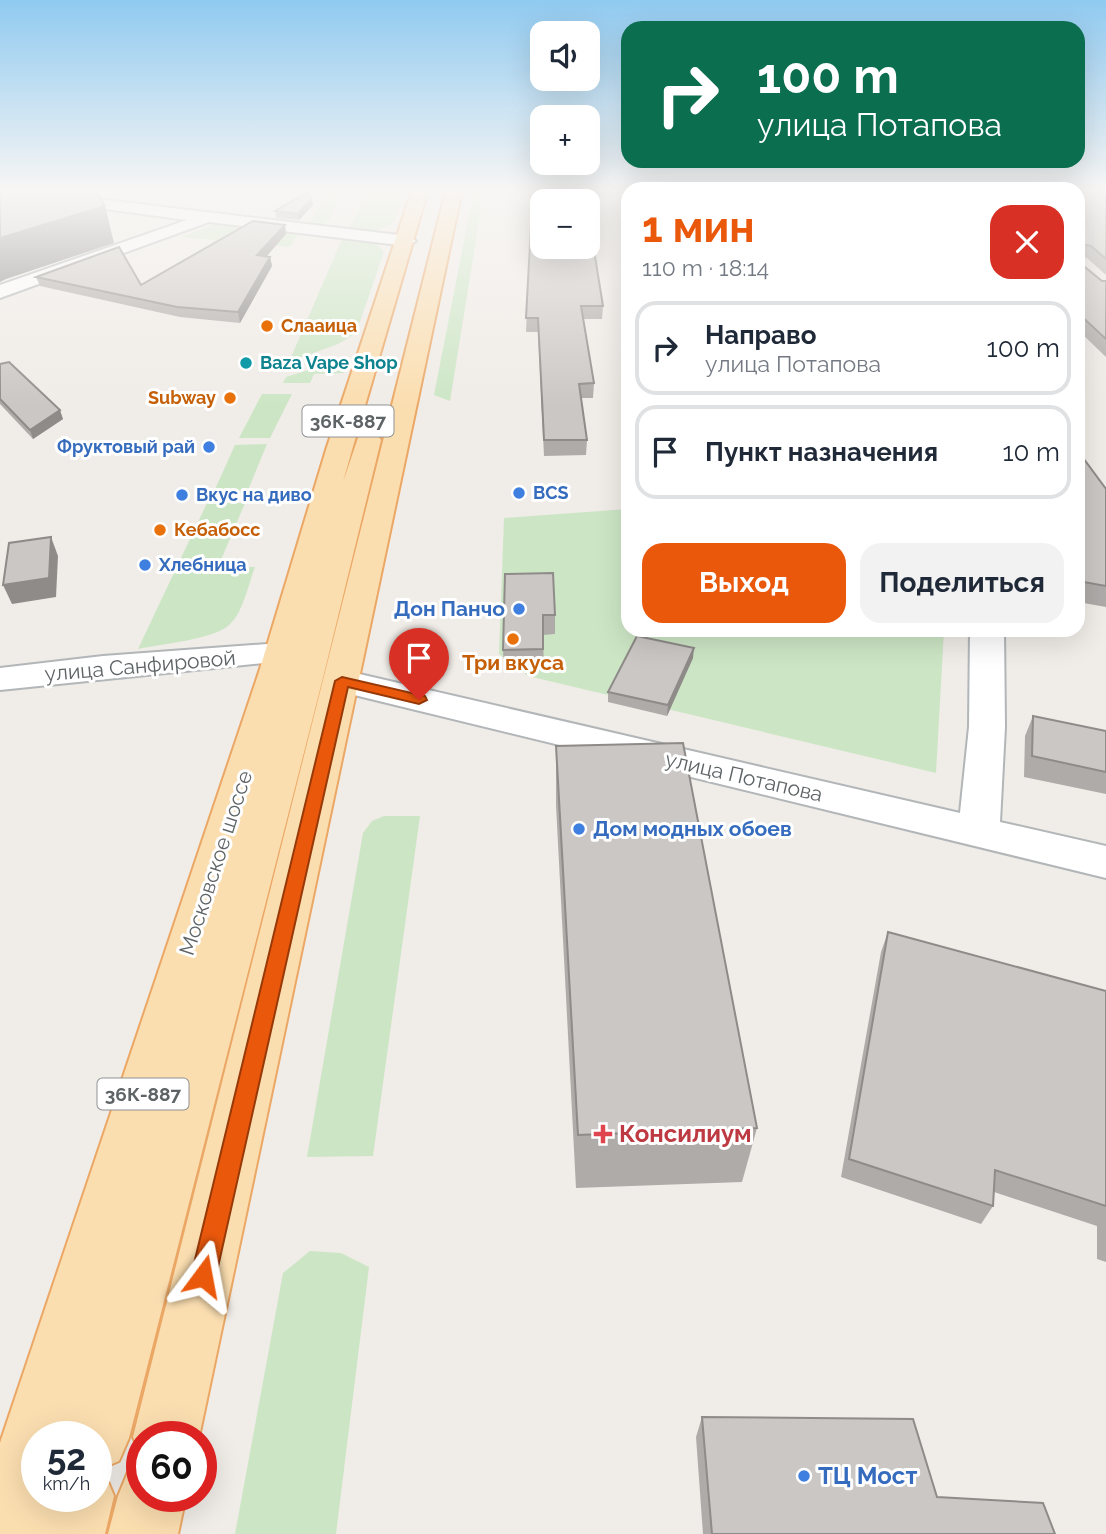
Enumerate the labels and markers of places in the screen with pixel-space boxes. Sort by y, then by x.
place label: Слааица [281,315,357,336]
marker: Слааица [259,318,275,334]
place label: Baza Vape Shop [260,352,398,373]
marker: Baza Vape Shop [238,355,254,371]
place label: Subway [148,387,216,408]
marker: Subway [222,390,238,406]
place label: Фруктовый рай [57,436,195,457]
marker: Фруктовый рай [201,439,217,455]
place label: BCS [533,482,569,503]
place label: Вкус на диво [196,484,312,505]
marker: BCS [511,485,527,501]
marker: Вкус на диво [174,487,190,503]
place label: Кебабосс [174,519,260,540]
marker: Кебабосс [152,522,168,538]
place label: Хлебница [158,554,247,575]
marker: Хлебница [137,557,153,573]
place label: Дон Панчо [394,596,505,621]
marker: Дон Панчо [511,601,527,617]
pin [389,628,449,700]
marker: Три вкуса [505,631,521,647]
place label: Три вкуса [462,650,564,675]
place label: Дом модных обоев [593,816,792,841]
marker: Дом модных обоев [571,821,587,837]
place label: Консилиум [619,1119,752,1148]
marker: Консилиум [593,1124,613,1144]
place label: ТЦ Мост [818,1461,917,1490]
marker: ТЦ Мост [796,1468,812,1484]

